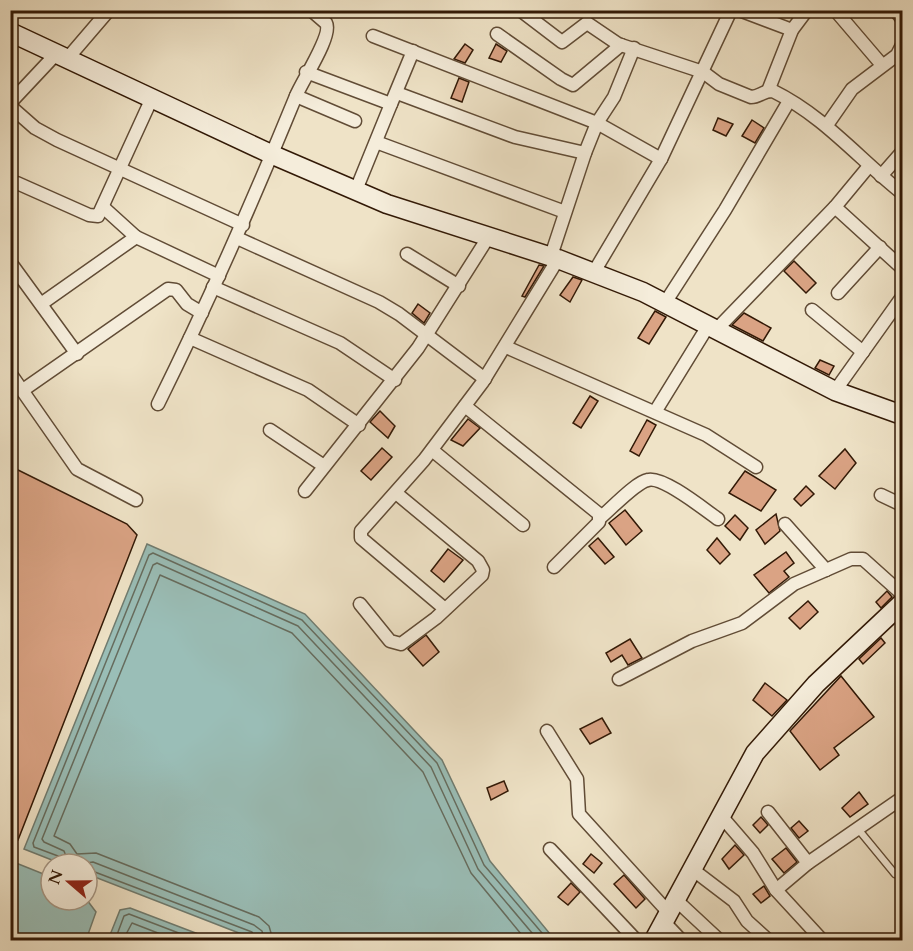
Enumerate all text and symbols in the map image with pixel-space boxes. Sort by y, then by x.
north arrow [39,852,99,912]
text: N [43,867,69,888]

